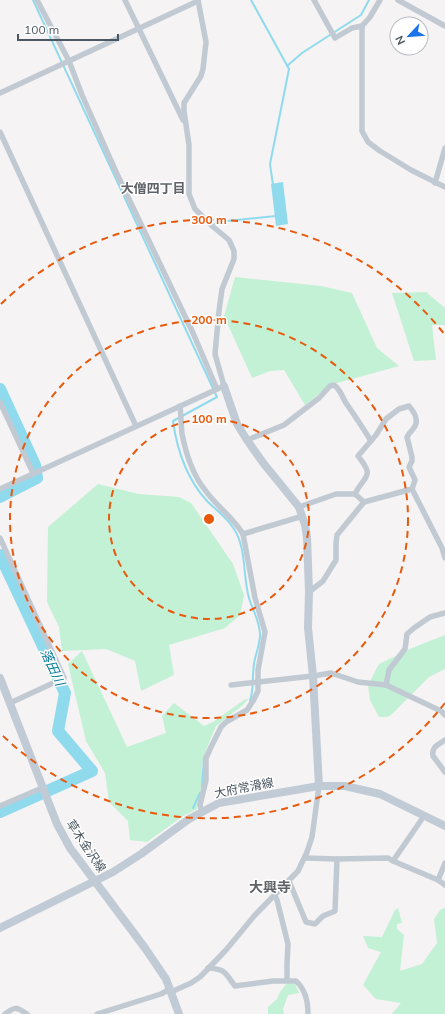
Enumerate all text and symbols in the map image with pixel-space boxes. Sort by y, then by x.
scale bar [18,16,118,42]
north arrow [389,16,429,56]
text: 100 m [24,22,59,37]
text: N [392,34,408,47]
district label: 大僧四丁目 [120,180,186,196]
text: 300 m [191,212,227,227]
text: 200 m [191,312,227,327]
text: 100 m [191,411,227,426]
centre of rings [202,512,216,526]
water label: 落田川 [38,646,69,690]
street label: 大府常滑線 [213,774,275,801]
street label: 草木金沢線 [63,817,109,875]
district label: 大興寺 [249,878,291,896]

